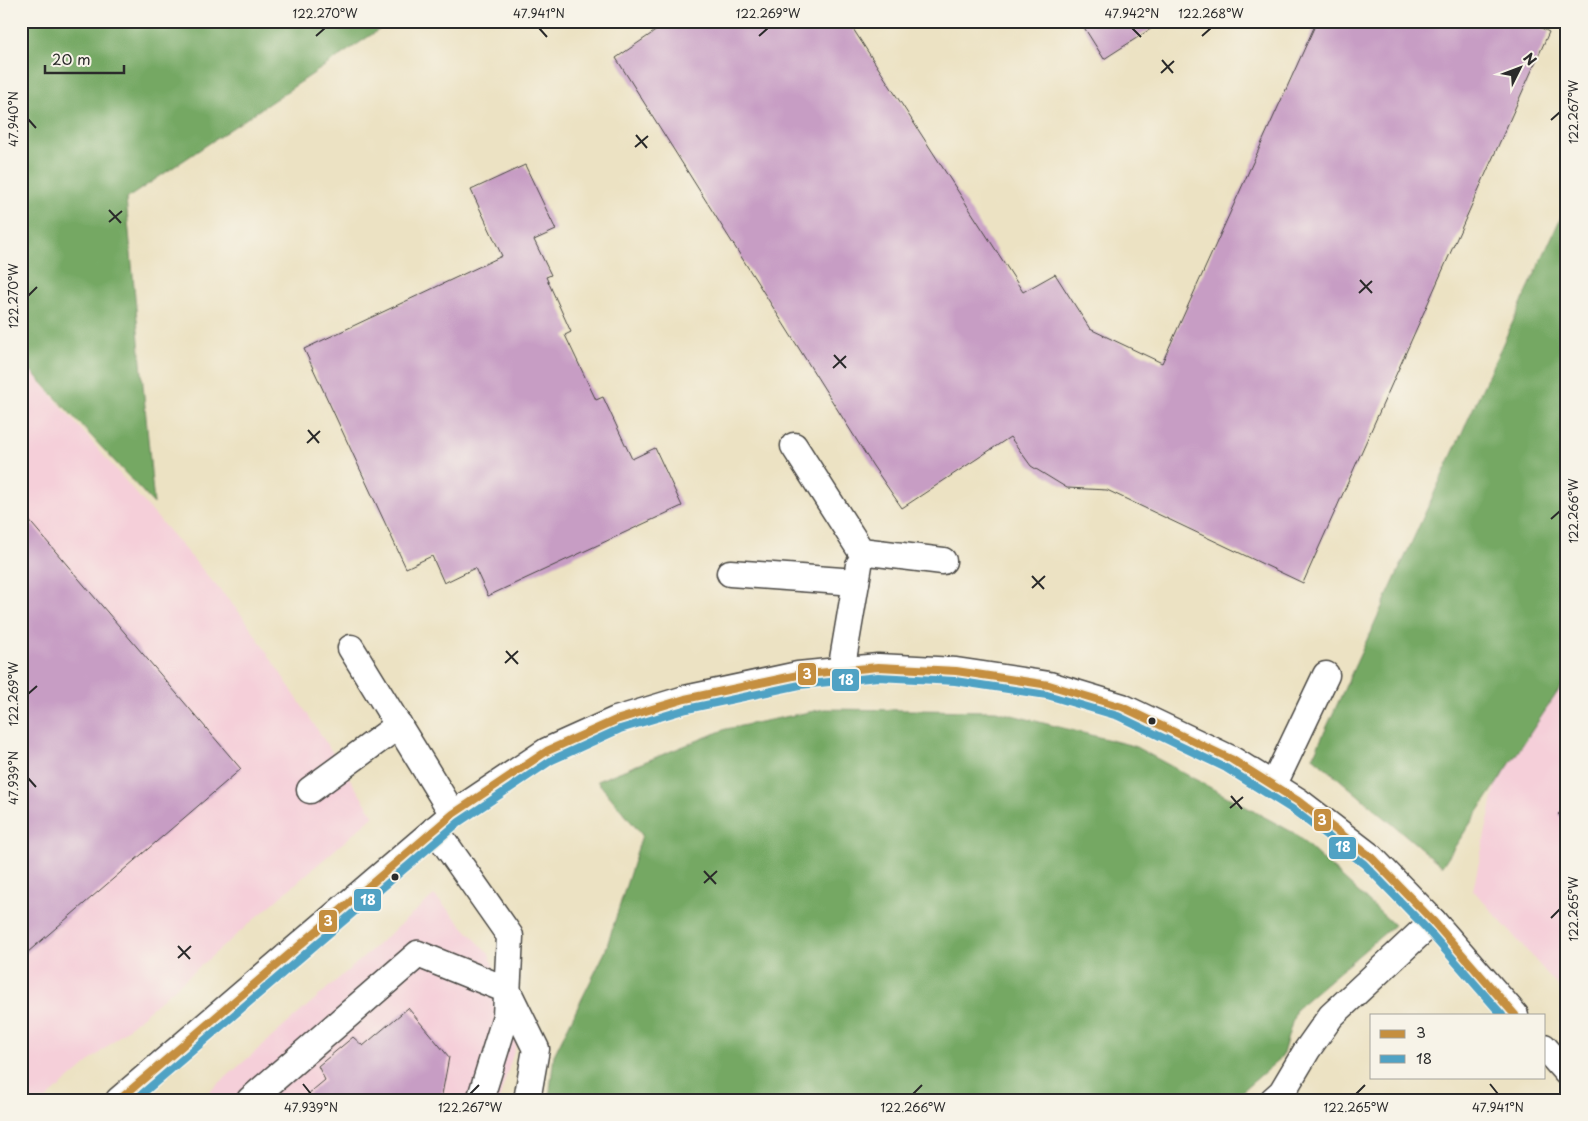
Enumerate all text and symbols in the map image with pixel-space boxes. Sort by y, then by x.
text: 122.270°W [293,4,358,22]
text: 47.941°N [513,4,565,22]
text: 122.269°W [736,4,801,22]
text: 47.942°N [1105,4,1159,22]
text: 122.268°W [1178,4,1244,22]
scale bar [45,42,124,74]
north arrow [1496,42,1546,92]
text: 20 m [52,47,91,70]
text: N [1519,48,1542,70]
text: 122.267°W [1564,79,1582,144]
text: 47.940°N [4,91,22,147]
text: 122.270°W [4,263,22,328]
text: 122.266°W [1564,478,1582,544]
text: 122.269°W [4,661,22,726]
line badge: 3 [797,662,817,686]
text: 3 [802,663,812,684]
line badge: 18 [831,668,860,692]
text: 18 [838,669,854,690]
unlabelled marker [1147,716,1157,726]
text: 47.939°N [4,751,22,805]
line badge: 3 [1313,808,1332,832]
text: 3 [1317,809,1327,830]
line badge: 18 [1328,836,1357,860]
text: 18 [1335,836,1351,857]
unlabelled marker [390,872,400,882]
text: 122.265°W [1564,876,1582,941]
line badge: 18 [353,888,382,912]
text: 18 [360,889,376,910]
line badge: 3 [318,909,338,933]
text: 3 [323,910,333,931]
legend [1370,1014,1546,1078]
text: 3 [1416,1020,1426,1043]
text: 18 [1416,1046,1432,1069]
text: 47.939°N [284,1098,338,1116]
text: 122.267°W [438,1098,503,1116]
text: 122.266°W [880,1098,946,1116]
text: 122.265°W [1324,1098,1389,1116]
text: 47.941°N [1472,1098,1524,1116]

